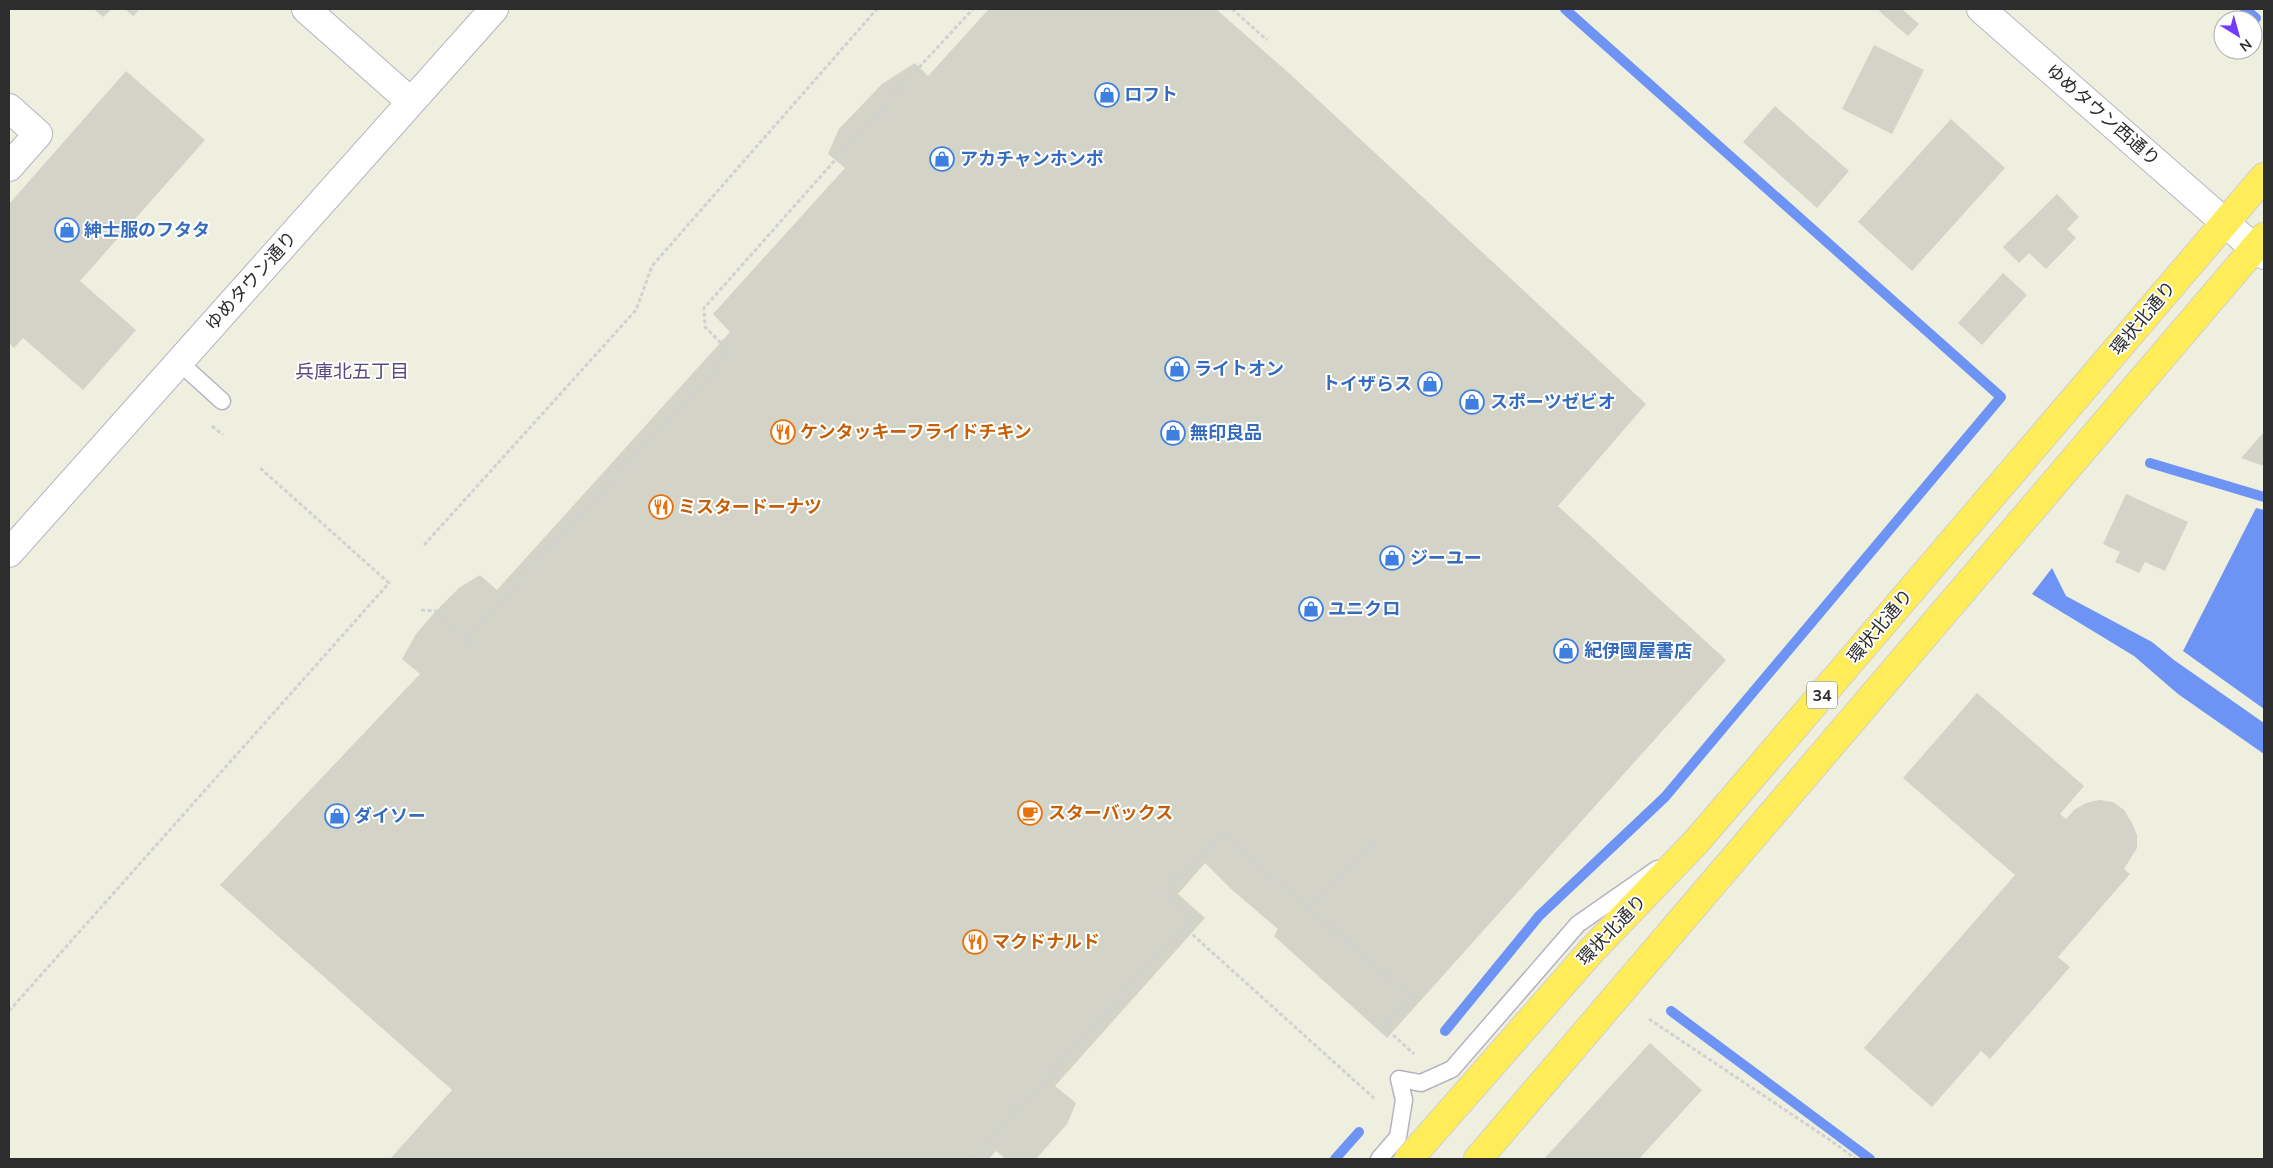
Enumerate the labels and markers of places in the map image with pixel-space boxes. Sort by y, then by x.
shop icon: ロフト [1094,82,1120,108]
place label: ロフト [1124,83,1178,107]
shop icon: アカチャンホンポ [929,146,955,172]
place label: アカチャンホンポ [960,147,1104,171]
shop icon: 紳士服のフタタ [54,217,80,243]
place label: 紳士服のフタタ [84,218,210,242]
shop icon: ライトオン [1164,356,1190,382]
place label: ライトオン [1194,357,1284,381]
shop icon: トイザらス [1417,371,1443,397]
place label: トイザらス [1322,372,1412,396]
shop icon: スポーツゼビオ [1459,389,1485,415]
place label: スポーツゼビオ [1490,390,1616,414]
restaurant icon: ケンタッキーフライドチキン [770,419,796,445]
place label: ケンタッキーフライドチキン [800,420,1032,444]
shop icon: 無印良品 [1160,420,1186,446]
place label: 無印良品 [1190,421,1262,445]
restaurant icon: ミスタードーナツ [648,494,674,520]
place label: ミスタードーナツ [678,495,822,519]
shop icon: ジーユー [1379,545,1405,571]
place label: ジーユー [1410,546,1482,570]
shop icon: ユニクロ [1298,596,1324,622]
place label: ユニクロ [1328,597,1400,621]
shop icon: 紀伊國屋書店 [1553,638,1579,664]
place label: 紀伊國屋書店 [1584,639,1692,663]
cafe icon: スターバックス [1017,800,1043,826]
place label: スターバックス [1048,801,1173,825]
shop icon: ダイソー [324,803,350,829]
place label: ダイソー [354,804,426,828]
restaurant icon: マクドナルド [962,929,988,955]
place label: マクドナルド [992,930,1100,954]

